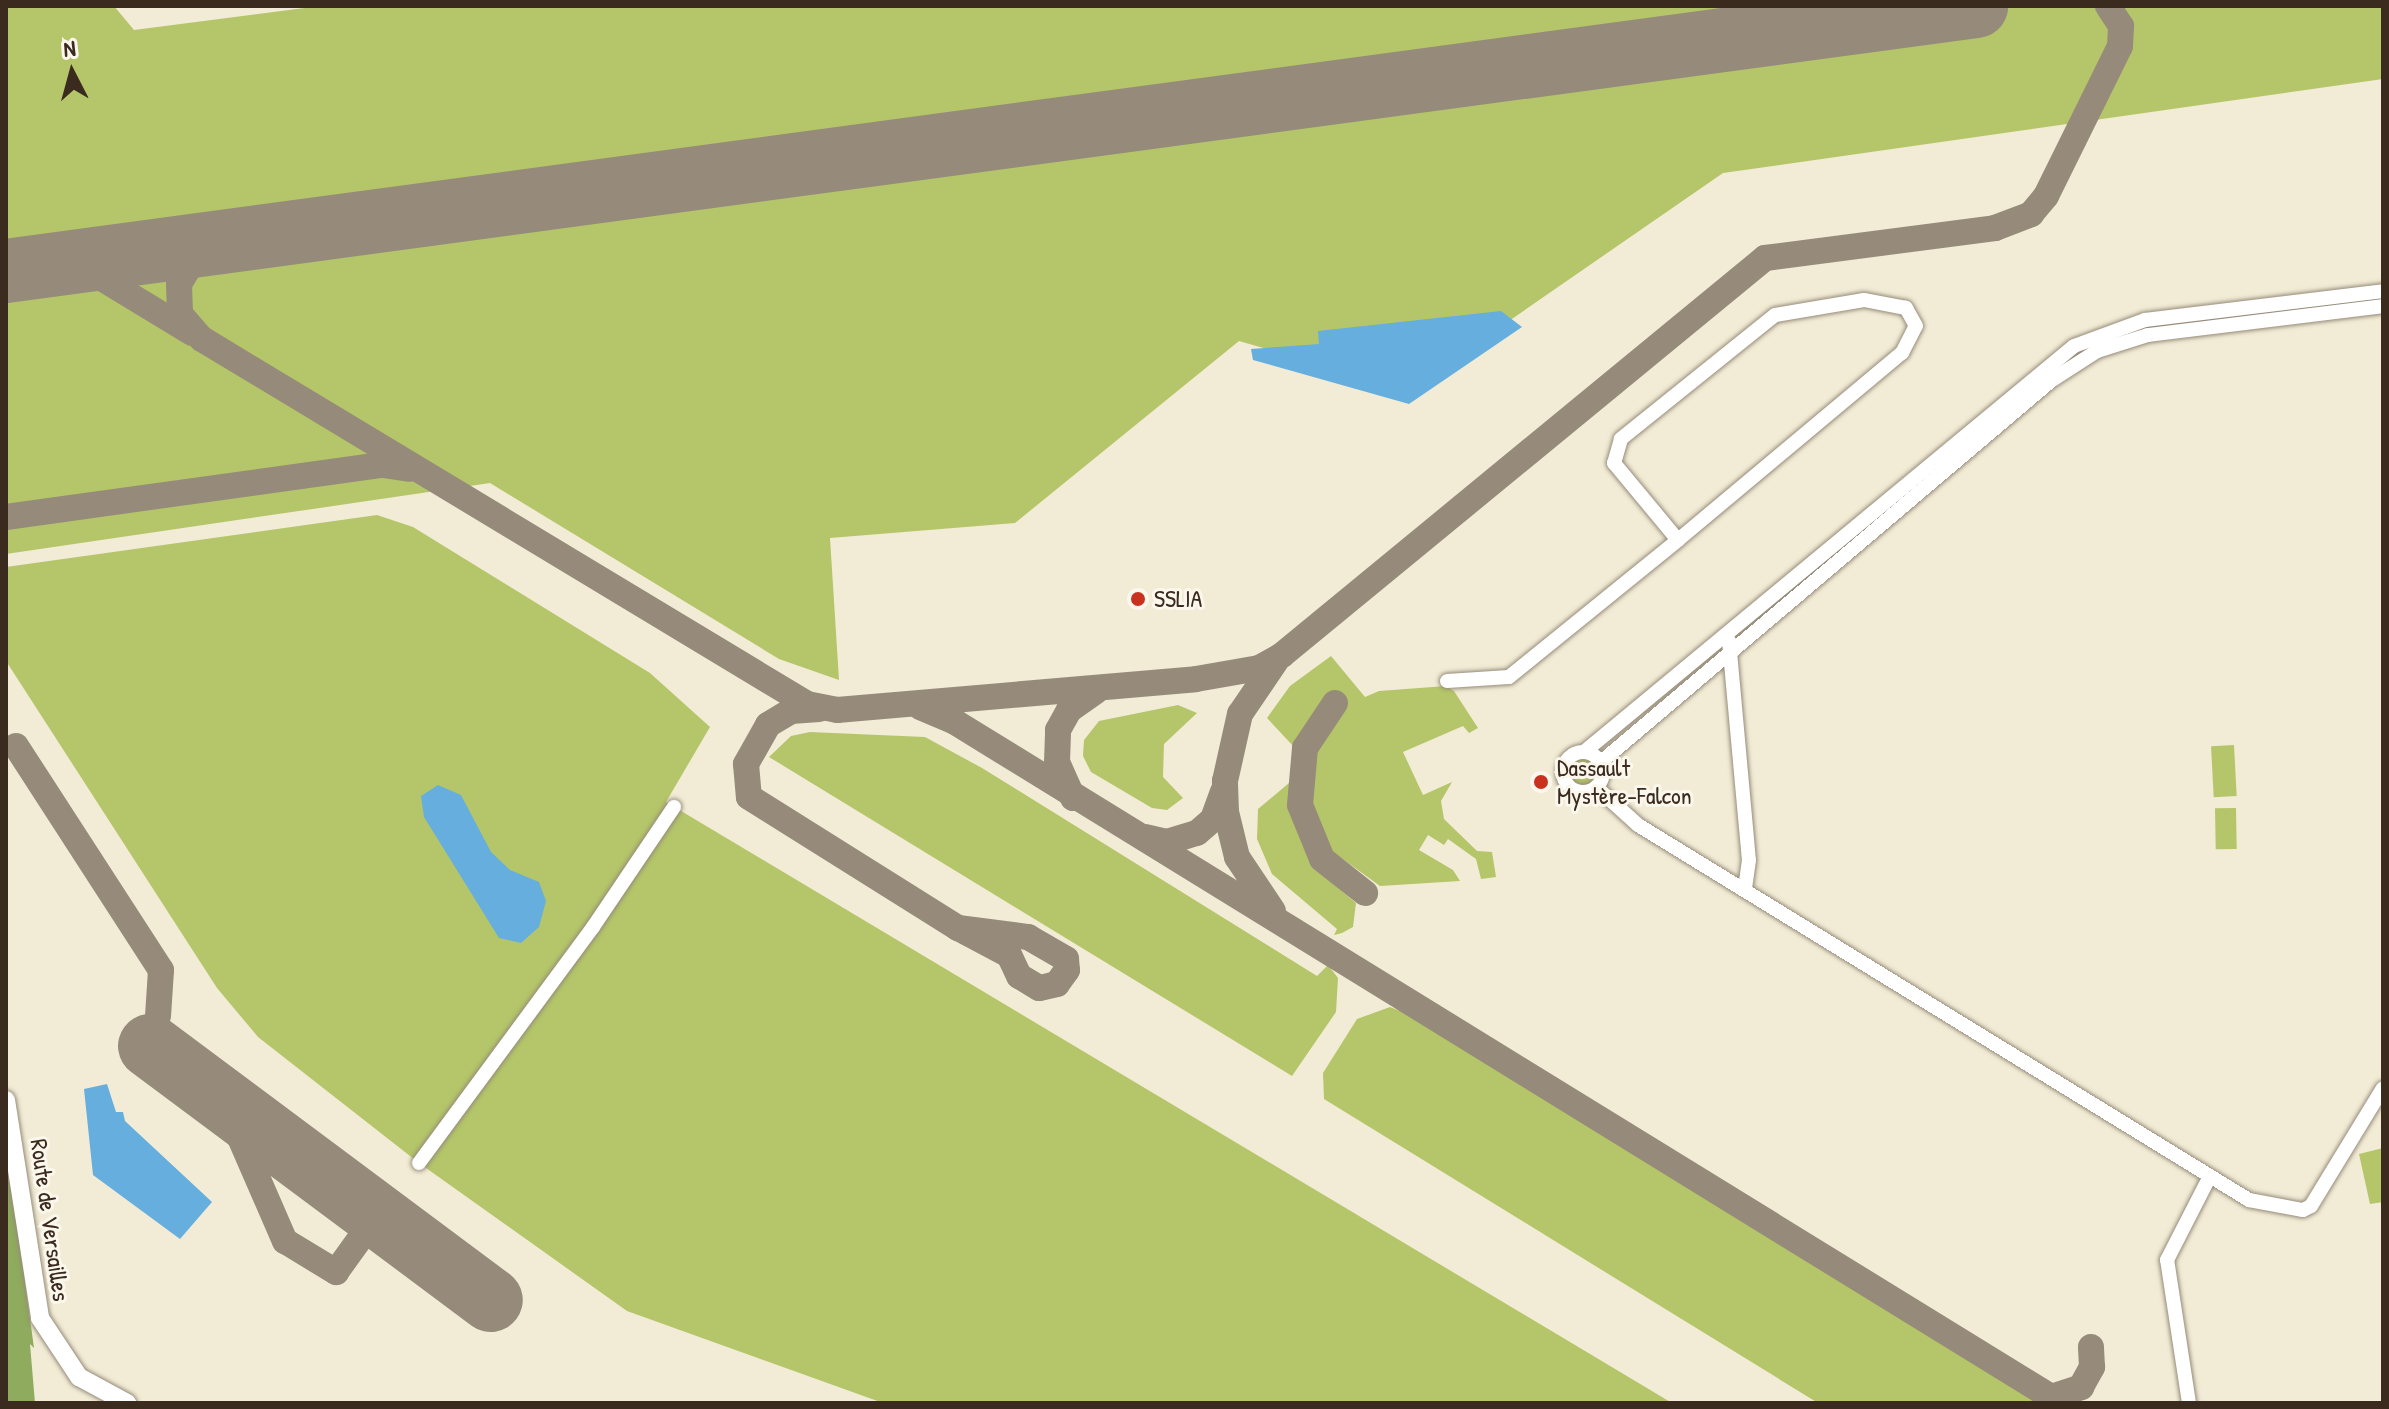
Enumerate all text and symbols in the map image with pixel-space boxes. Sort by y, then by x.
north arrow [32,32,112,112]
text: N [62,33,77,64]
place label: SSLIA [1154,585,1202,613]
marker: SSLIA [1129,590,1147,608]
place label: Dassault Mystère-Falcon [1557,754,1692,810]
marker: Dassault Mystère-Falcon [1532,773,1550,791]
street label: Route de Versailles [24,1137,76,1303]

